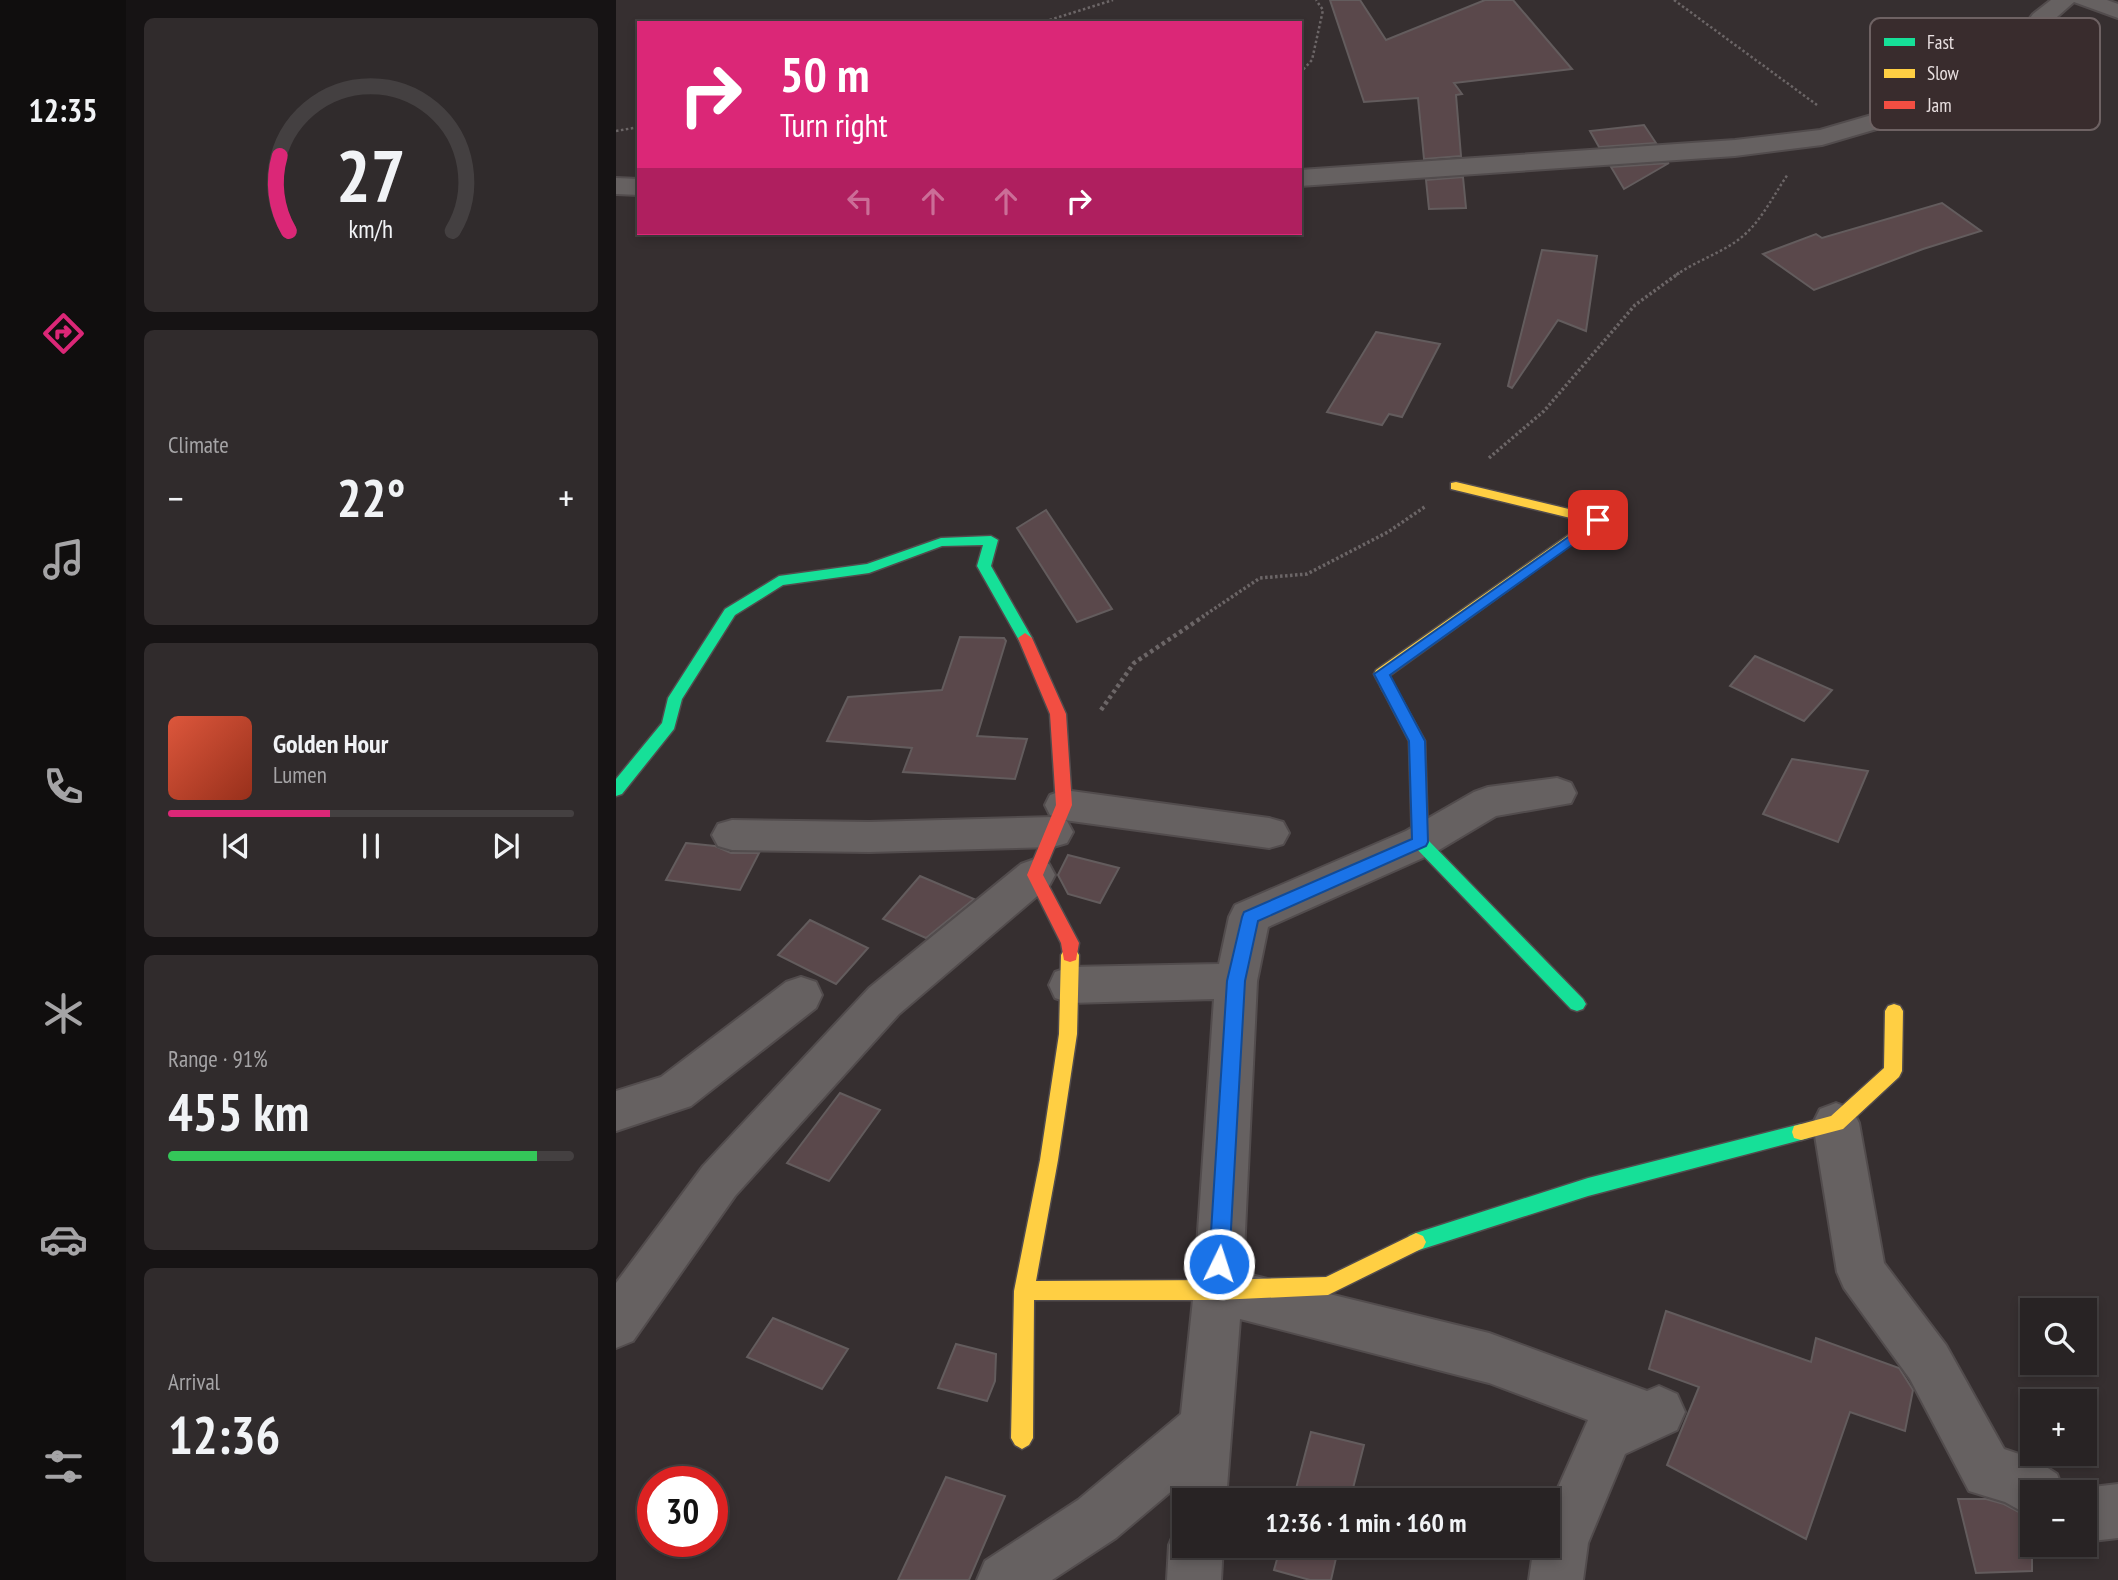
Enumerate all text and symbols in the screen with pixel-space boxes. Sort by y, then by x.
legend [1870,18,2100,130]
text: Fast [1927,30,1955,54]
text: 50 m [780,42,869,106]
icon: right [665,49,756,140]
text: Slow [1927,61,1960,85]
text: 12:35 [28,89,98,131]
text: Jam [1926,93,1952,117]
text: Turn right [780,104,888,146]
text: 27 [336,128,406,222]
icon: left [841,182,879,220]
icon: ahead [914,182,952,220]
icon: ahead [987,182,1025,220]
icon: right [1060,182,1098,220]
text: km/h [349,213,393,245]
icon: directions [39,309,88,358]
text: Climate [168,430,229,459]
text: 22° [337,464,405,531]
text: − [168,473,184,522]
text: + [558,473,574,522]
pin [1568,490,1628,550]
icon: arrive [1579,501,1617,539]
icon: music [39,535,88,584]
text: Golden Hour [273,727,388,760]
text: Lumen [273,760,327,789]
icon: phone [39,762,88,811]
icon: previous [217,827,255,865]
icon: pause [352,827,390,865]
icon: next [487,827,525,865]
icon: climate [39,989,88,1038]
text: Range · 91% [168,1044,268,1073]
text: 455 km [168,1078,309,1145]
icon: car [39,1215,88,1264]
position arrow [1182,1227,1256,1301]
map controls [2020,1298,2097,1557]
button: search [2020,1298,2097,1375]
text: Arrival [168,1367,220,1396]
button: + [2020,1389,2097,1466]
text: 12:36 [168,1401,280,1468]
icon: filters [39,1442,88,1491]
speed limit sign: 30 [637,1466,728,1557]
button: − [2020,1480,2097,1557]
text: 12:36 · 1 min · 160 m [1266,1506,1466,1539]

